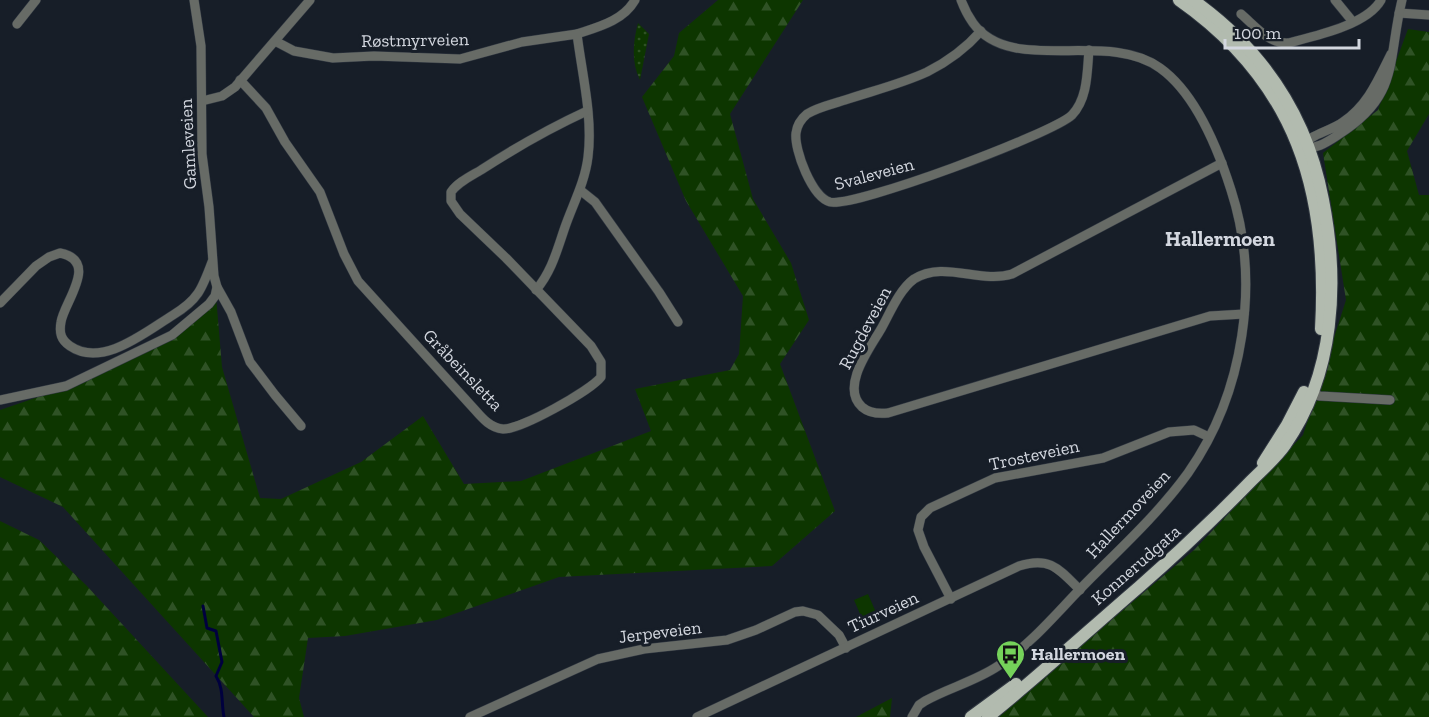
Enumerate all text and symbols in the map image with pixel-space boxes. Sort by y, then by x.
scale bar [1225,12,1358,50]
text: 100 m [1234,22,1282,44]
street label: Røstmyrveien [361,28,470,52]
street label: Gamleveien [175,97,201,190]
street label: Svaleveien [832,153,917,195]
district label: Hallermoen [1165,226,1275,251]
street label: Rugdeveien [834,282,896,373]
street label: Gråbeinsletta [419,324,508,416]
street label: Trosteveien [987,435,1082,475]
street label: Hallermoveien [1081,465,1175,563]
street label: Konnerudgata [1087,520,1185,610]
street label: Tiurveien [844,586,922,638]
street label: Jerpeveien [617,616,703,648]
bus stop icon: Hallermoen [994,638,1026,680]
place label: Hallermoen [1031,643,1125,665]

